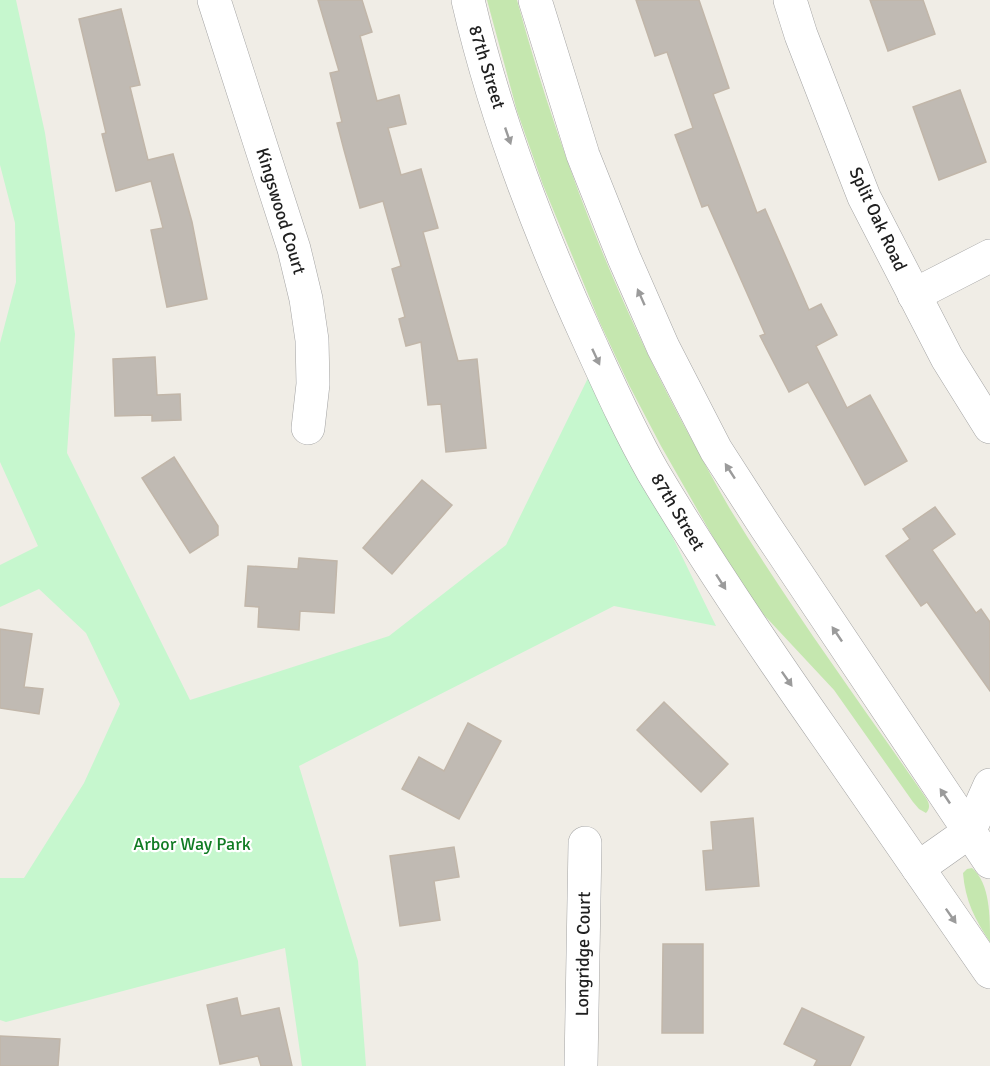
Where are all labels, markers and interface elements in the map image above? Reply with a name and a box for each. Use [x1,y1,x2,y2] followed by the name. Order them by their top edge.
[464,22,510,112] street label: 87th Street
[504,127,514,145] one-way arrow
[251,145,311,277] street label: Kingswood Court
[844,164,912,274] street label: Split Oak Road
[637,289,646,306] one-way arrow
[591,348,601,366] one-way arrow
[724,463,735,479] one-way arrow
[646,469,710,555] street label: 87th Street
[715,573,727,589] one-way arrow
[832,626,843,642] one-way arrow
[781,671,793,687] one-way arrow
[940,788,951,804] one-way arrow
[133,833,251,855] park label: Arbor Way Park
[571,891,595,1017] street label: Longridge Court
[945,907,957,923] one-way arrow

